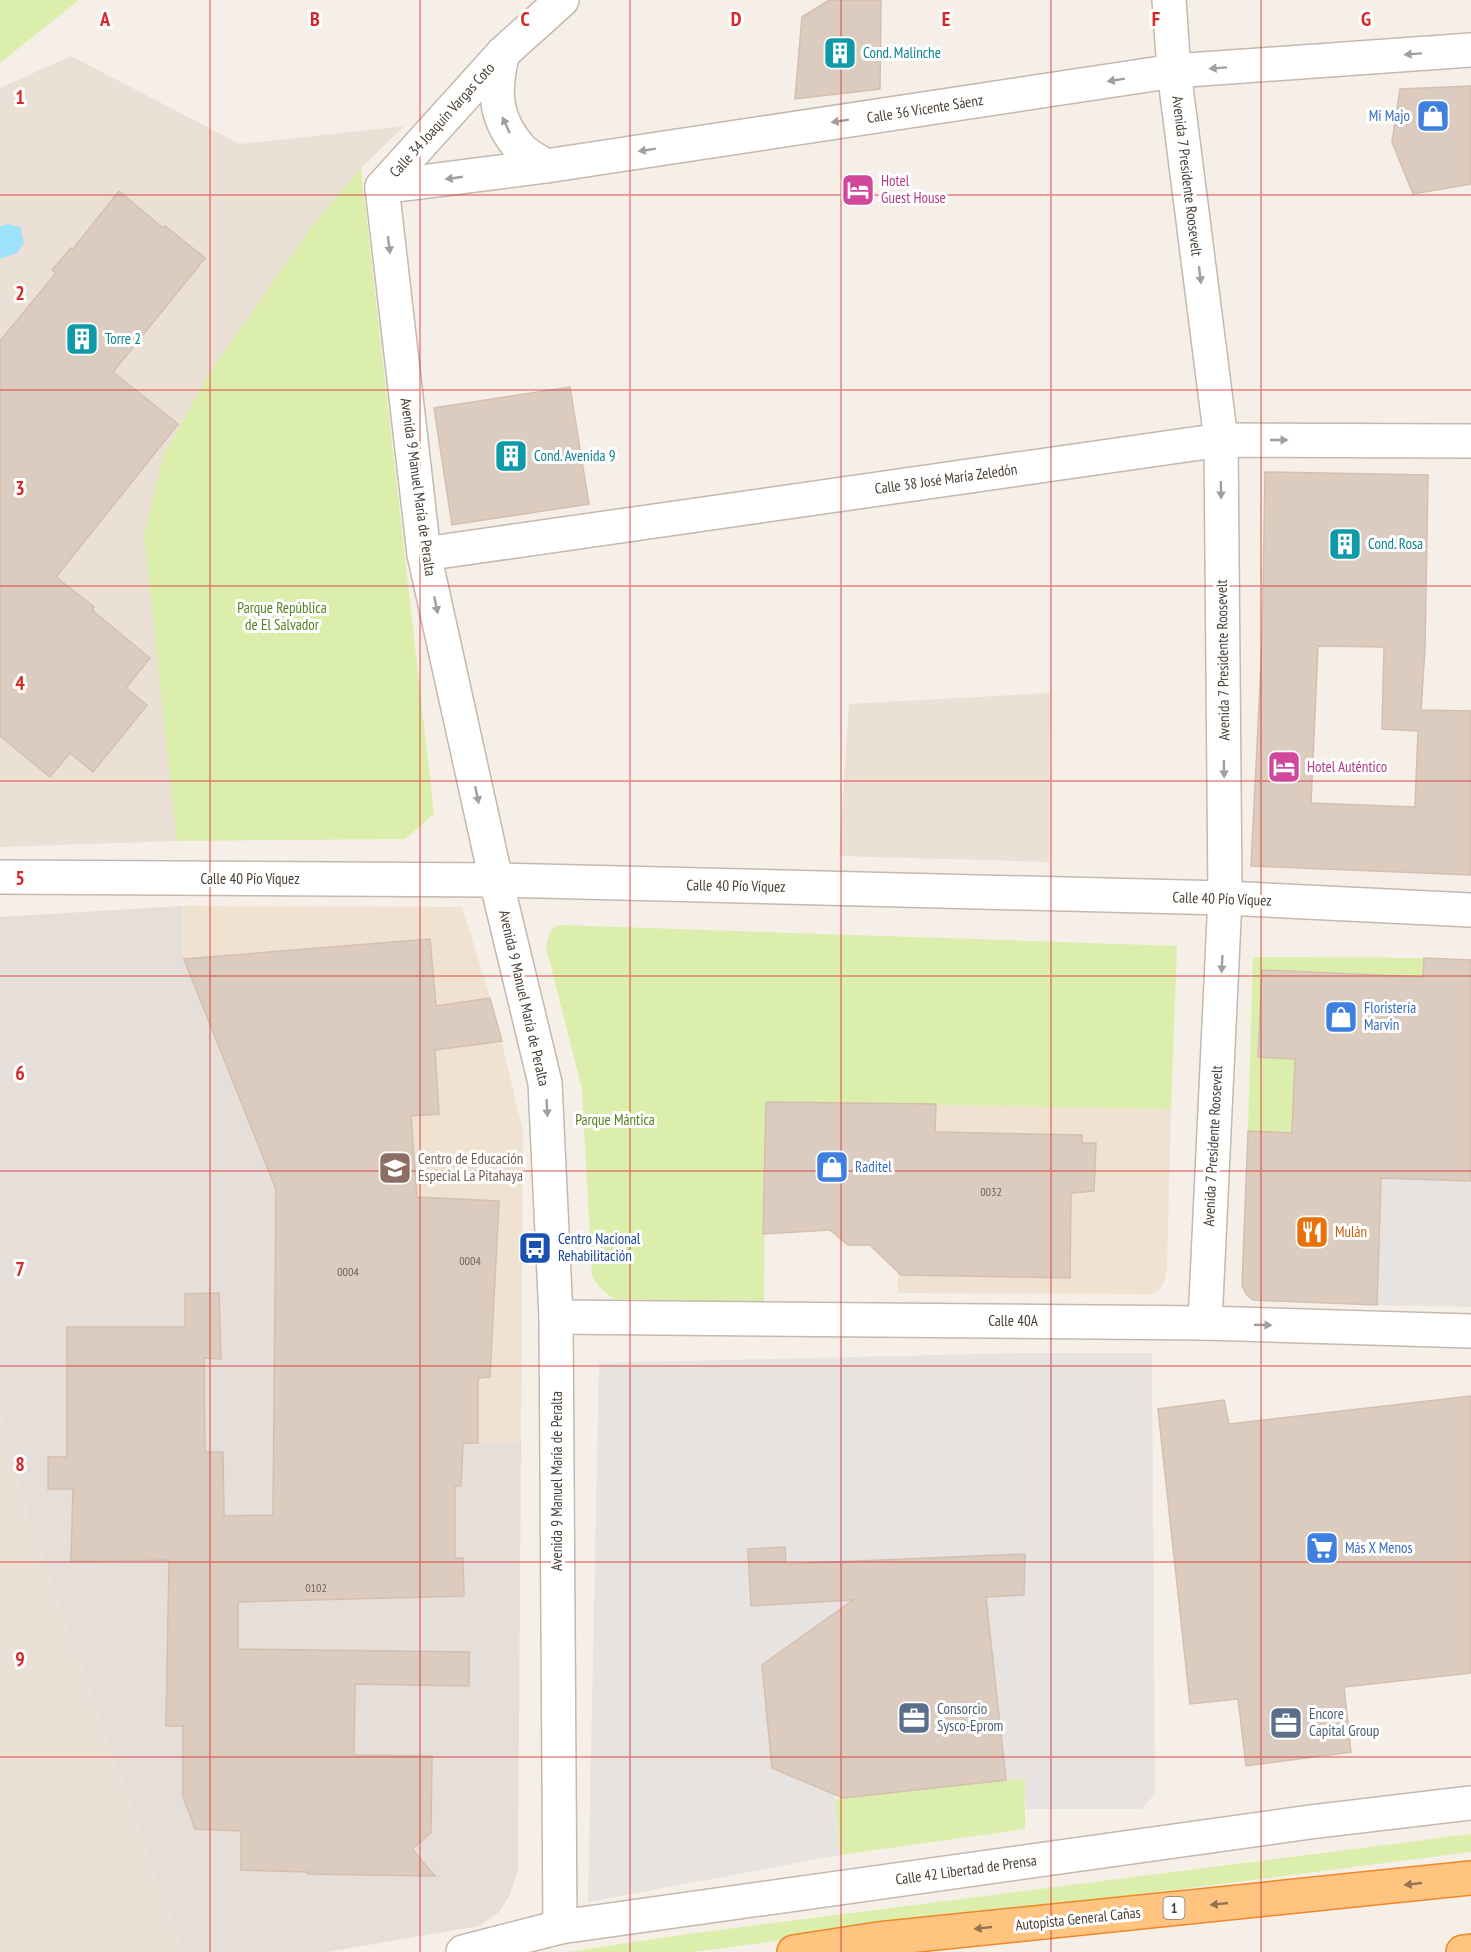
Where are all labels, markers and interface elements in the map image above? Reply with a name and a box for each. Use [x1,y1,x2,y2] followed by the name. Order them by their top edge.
[99,6,111,32] text: A
[310,6,320,32] text: B
[520,6,530,32] text: C
[731,6,742,32] text: D
[942,6,950,32] text: E
[1152,6,1160,32] text: F
[1361,6,1371,32] text: G
[822,35,858,71] building icon: Cond. Malinche
[863,43,941,62] place label: Cond. Malinche
[1403,49,1422,59] one-way arrow
[385,58,498,181] street label: Calle 34 Joaquín Vargas Coto
[1209,63,1228,73] one-way arrow
[1106,76,1125,85] one-way arrow
[15,84,25,110] text: 1
[865,90,984,127] street label: Calle 36 Vicente Sáenz
[1168,95,1207,257] street label: Avenida 7 Presidente Roosevelt
[1415,98,1451,134] shop icon: Mi Majo
[1369,106,1410,125] place label: Mi Majo
[501,116,510,133] one-way arrow
[830,117,849,126] one-way arrow
[637,146,656,155] one-way arrow
[881,171,946,207] place label: Hotel Guest House
[840,172,876,208] hotel icon: Hotel Guest House
[444,173,463,182] one-way arrow
[384,236,393,255] one-way arrow
[1195,266,1204,285] one-way arrow
[15,280,25,306] text: 2
[64,321,100,357] building icon: Torre 2
[105,329,141,348] place label: Torre 2
[397,397,440,577] street label: Avenida 9 Manuel María de Peralta
[1270,435,1289,445] one-way arrow
[493,438,529,474] building icon: Cond. Avenida 9
[534,446,615,465] place label: Cond. Avenida 9
[874,459,1018,498] street label: Calle 38 José María Zeledón
[15,475,25,501] text: 3
[1216,480,1226,499] one-way arrow
[1327,526,1363,562] building icon: Cond. Rosa
[1368,534,1423,553] place label: Cond. Rosa
[1212,579,1233,741] street label: Avenida 7 Presidente Roosevelt
[431,596,441,614] one-way arrow
[237,598,327,634] park label: Parque República de El Salvador
[15,670,25,696] text: 4
[1266,749,1302,785] hotel icon: Hotel Auténtico
[1307,757,1387,776] place label: Hotel Auténtico
[1219,759,1229,778] one-way arrow
[473,786,483,805] one-way arrow
[15,865,25,891] text: 5
[200,869,300,888] street label: Calle 40 Pío Víquez
[686,875,786,896] street label: Calle 40 Pío Víquez
[1172,887,1272,910] street label: Calle 40 Pío Víquez
[495,908,554,1088] street label: Avenida 9 Manuel María de Peralta
[1218,954,1227,973] one-way arrow
[1364,998,1416,1034] place label: Floristería Marvin
[1323,999,1359,1035] shop icon: Floristería Marvin
[15,1060,25,1086] text: 6
[1199,1065,1226,1227] street label: Avenida 7 Presidente Roosevelt
[542,1099,551,1118] one-way arrow
[575,1110,655,1129] park label: Parque Mántica
[418,1149,523,1185] place label: Centro de Educación Especial La Pitahaya
[814,1149,850,1185] shop icon: Raditel
[377,1150,413,1186] school or university icon: Centro de Educación Especial La Pitahaya
[855,1157,892,1176] place label: Raditel
[980,1184,1002,1199] house number: 0032
[1294,1214,1330,1250] restaurant icon: Mulán
[1335,1222,1367,1241] place label: Mulán
[558,1229,641,1265] place label: Centro Nacional Rehabilitación
[517,1230,553,1266] bus stop icon: Centro Nacional Rehabilitación
[459,1253,481,1268] house number: 0004
[15,1256,25,1282] text: 7
[337,1264,359,1279] house number: 0004
[988,1311,1039,1330] street label: Calle 40A
[1254,1320,1273,1329] one-way arrow
[547,1391,566,1571] street label: Avenida 9 Manuel María de Peralta
[15,1451,25,1477] text: 8
[1304,1530,1340,1566] supermarket icon: Más X Menos
[1345,1538,1413,1557] place label: Más X Menos
[305,1580,327,1595] house number: 0102
[15,1646,25,1672] text: 9
[937,1699,1003,1735] place label: Consorcio Sysco-Eprom
[896,1700,932,1736] office icon: Consorcio Sysco-Eprom
[1309,1704,1379,1740] place label: Encore Capital Group
[1268,1705,1304,1741] office icon: Encore Capital Group
[894,1850,1038,1889] street label: Calle 42 Libertad de Prensa
[1403,1879,1422,1888] one-way arrow
[1164,1897,1184,1919] road number: 1
[1209,1899,1228,1909] one-way arrow
[1014,1902,1141,1935] street label: Autopista General Cañas
[974,1924,993,1933] one-way arrow

